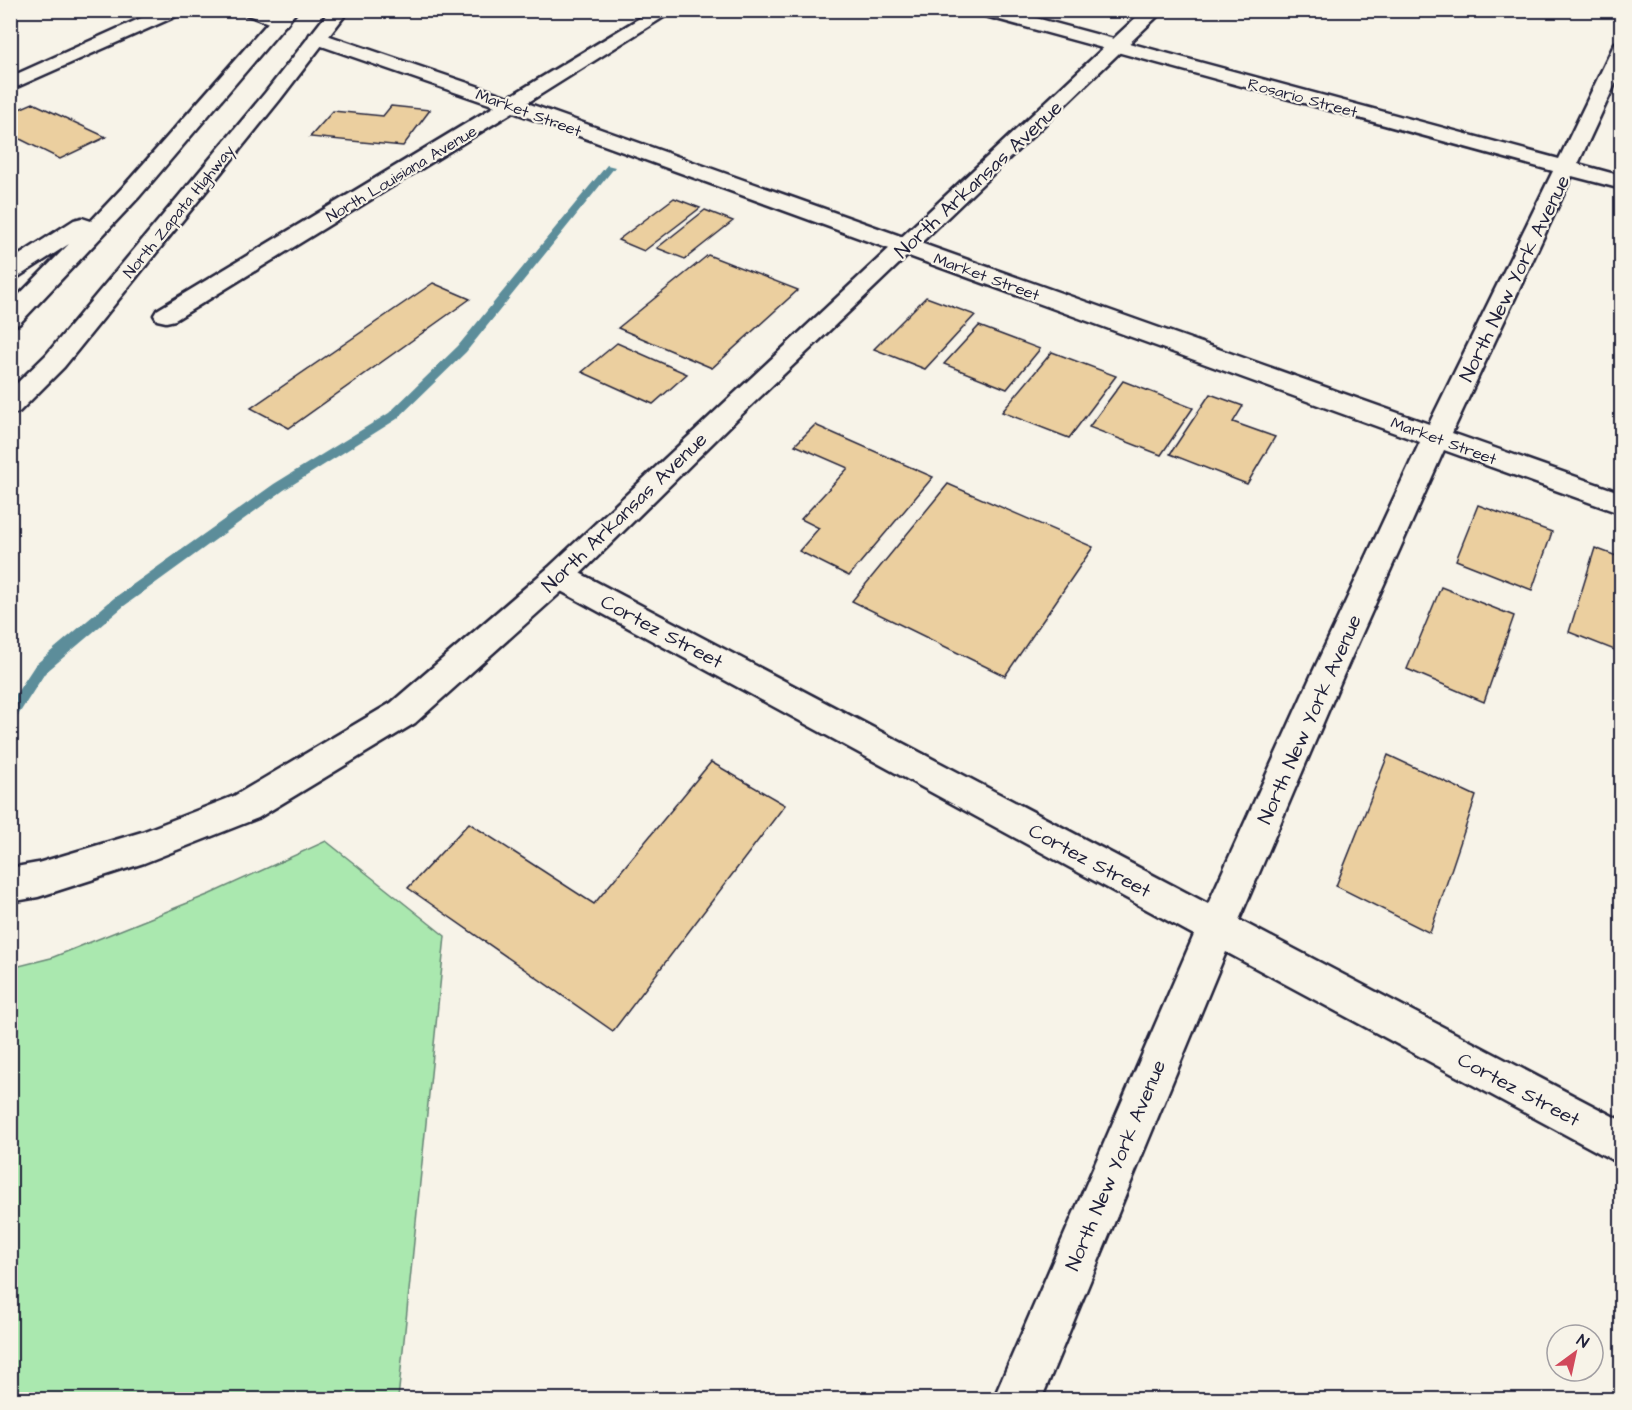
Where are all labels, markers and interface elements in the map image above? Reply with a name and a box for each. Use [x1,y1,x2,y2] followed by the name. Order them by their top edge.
[1246,73,1360,123] street label: Rosario Street
[473,84,585,142] street label: Market Street
[889,94,1069,265] street label: North Arkansas Avenue
[322,120,481,228] street label: North Louisiana Avenue
[118,140,240,284] street label: North Zapata Highway
[1453,170,1577,386] street label: North New York Avenue
[931,248,1043,306] street label: Market Street
[1388,412,1500,470] street label: Market Street
[536,426,714,599] street label: North Arkansas Avenue
[595,588,728,676] street label: Cortez Street
[1251,610,1369,829] street label: North New York Avenue
[1023,817,1156,905] street label: Cortez Street
[1452,1046,1585,1134] street label: Cortez Street
[1059,1055,1173,1275] street label: North New York Avenue
[1545,1323,1605,1383] north arrow
[1572,1329,1593,1353] text: N

